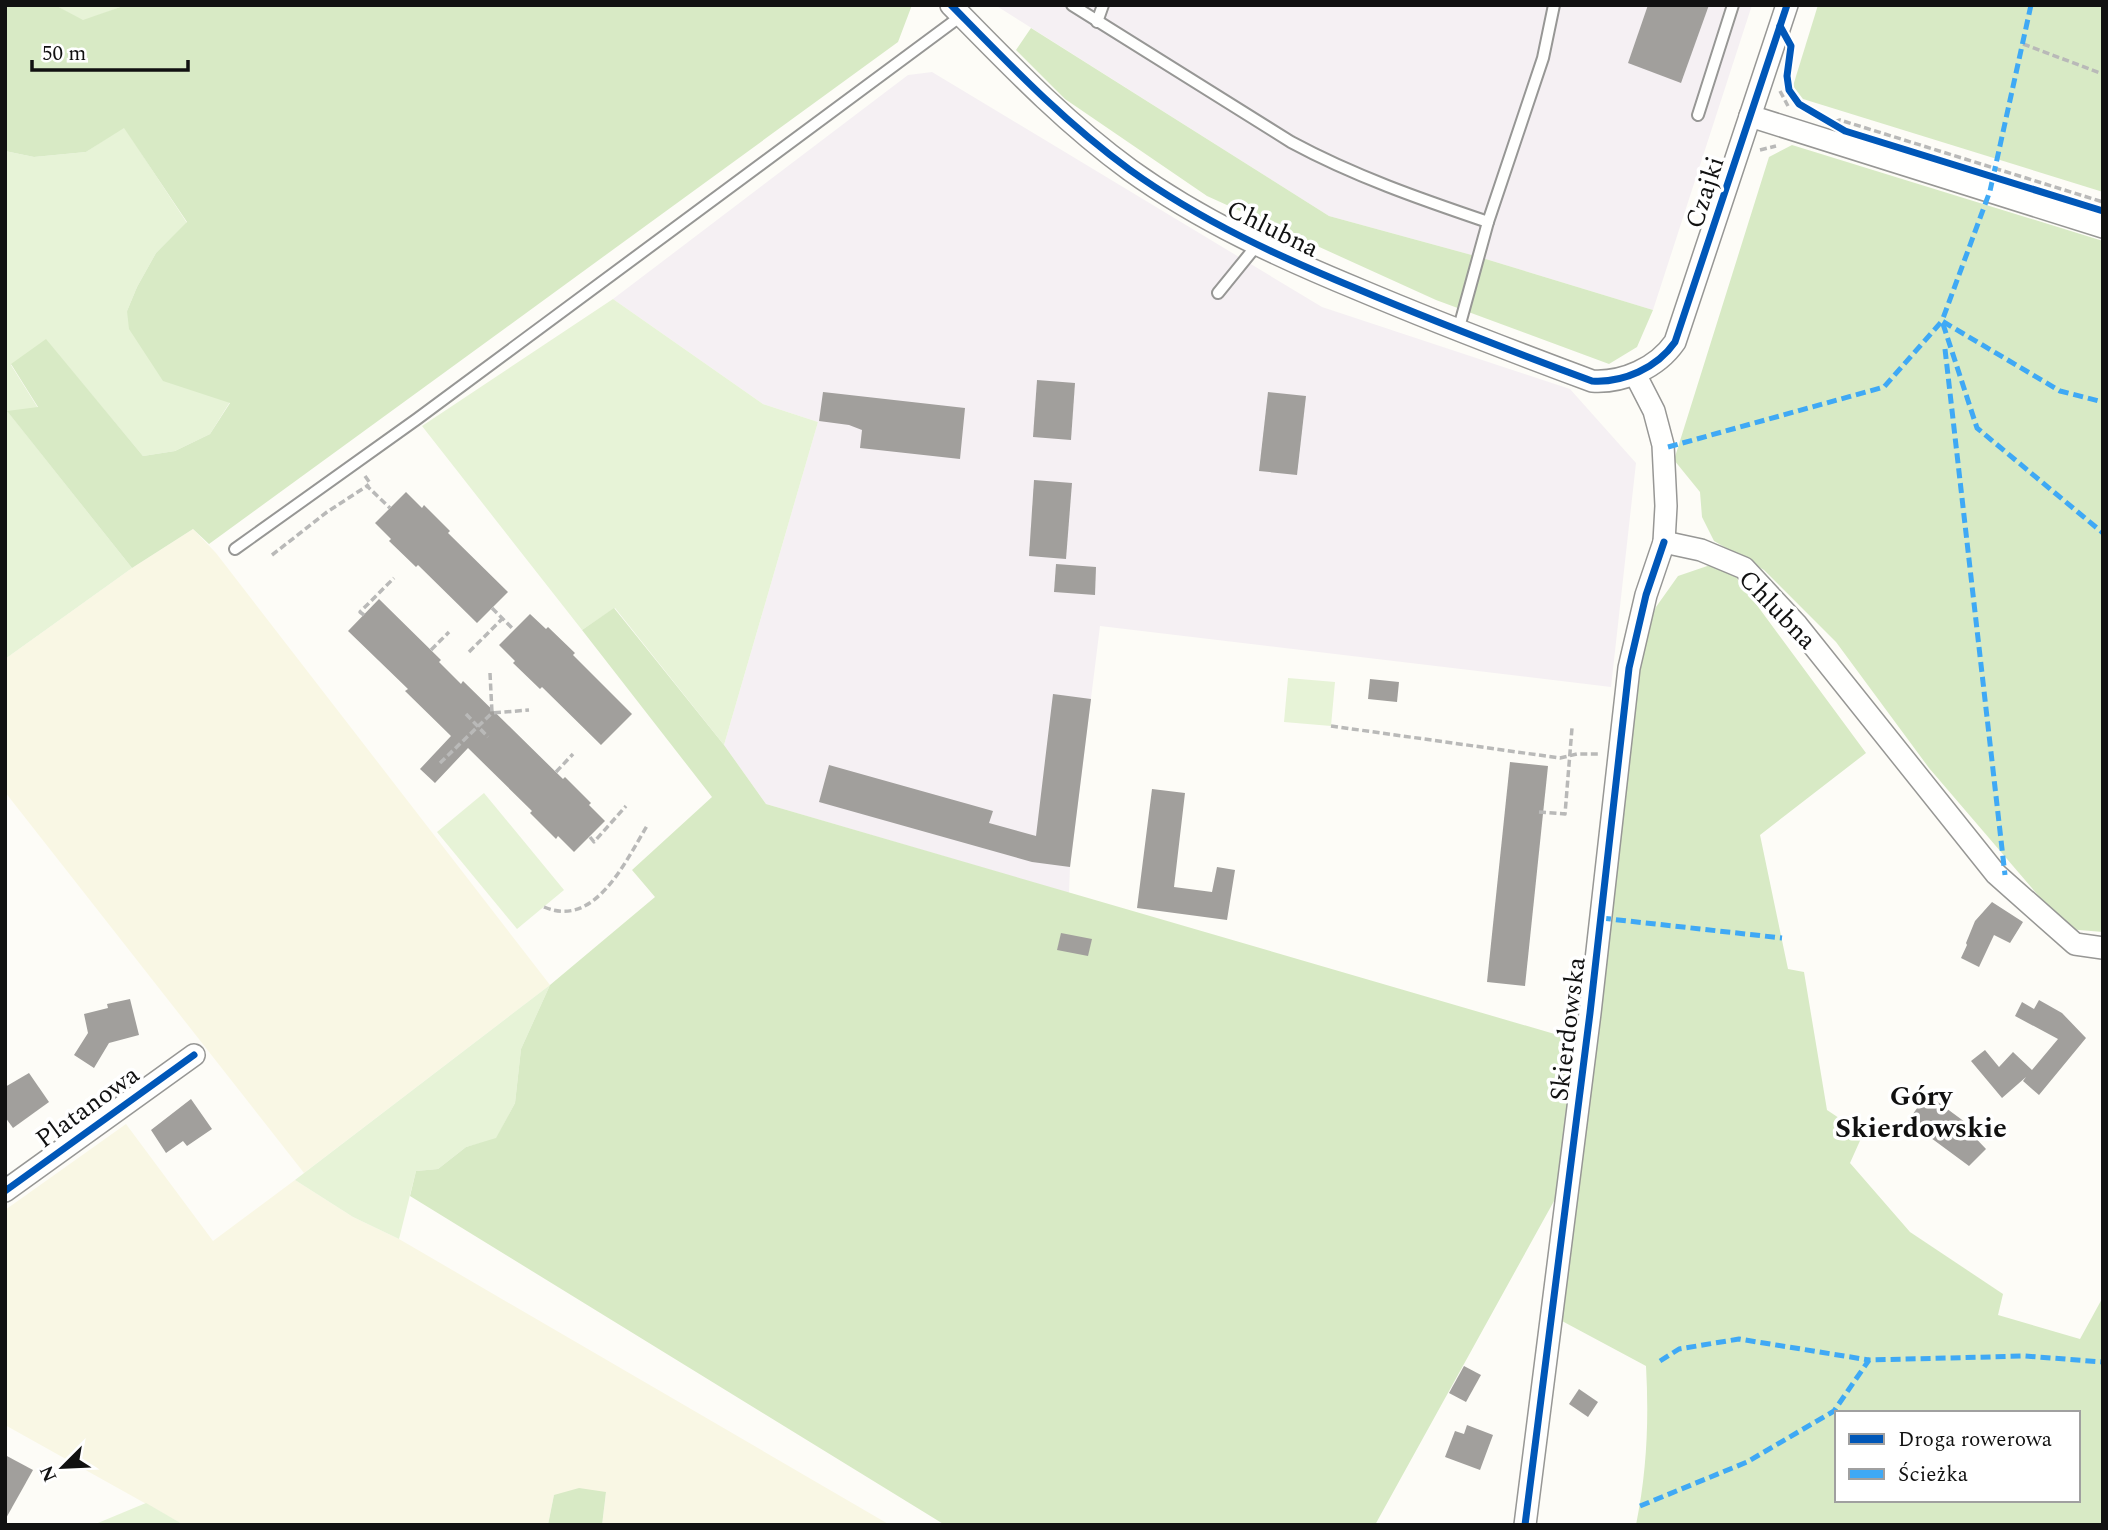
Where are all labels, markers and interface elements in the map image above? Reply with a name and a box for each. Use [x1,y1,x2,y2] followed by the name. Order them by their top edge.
[32,28,187,72] scale bar
[42,38,86,70] text: 50 m
[1675,151,1735,234] street label: Czajki
[1220,189,1326,269] street label: Chlubna
[1729,560,1826,659] street label: Chlubna
[1539,954,1597,1104] street label: Skierdowska
[27,1055,148,1158] street label: Platanowa
[1835,1075,2007,1150] district label: Góry Skierdowskie
[1835,1411,2080,1502] legend
[1898,1424,2053,1456] text: Droga rowerowa
[28,1432,98,1502] north arrow
[1898,1459,1969,1491] text: Ścieżka
[32,1460,65,1486] text: N

